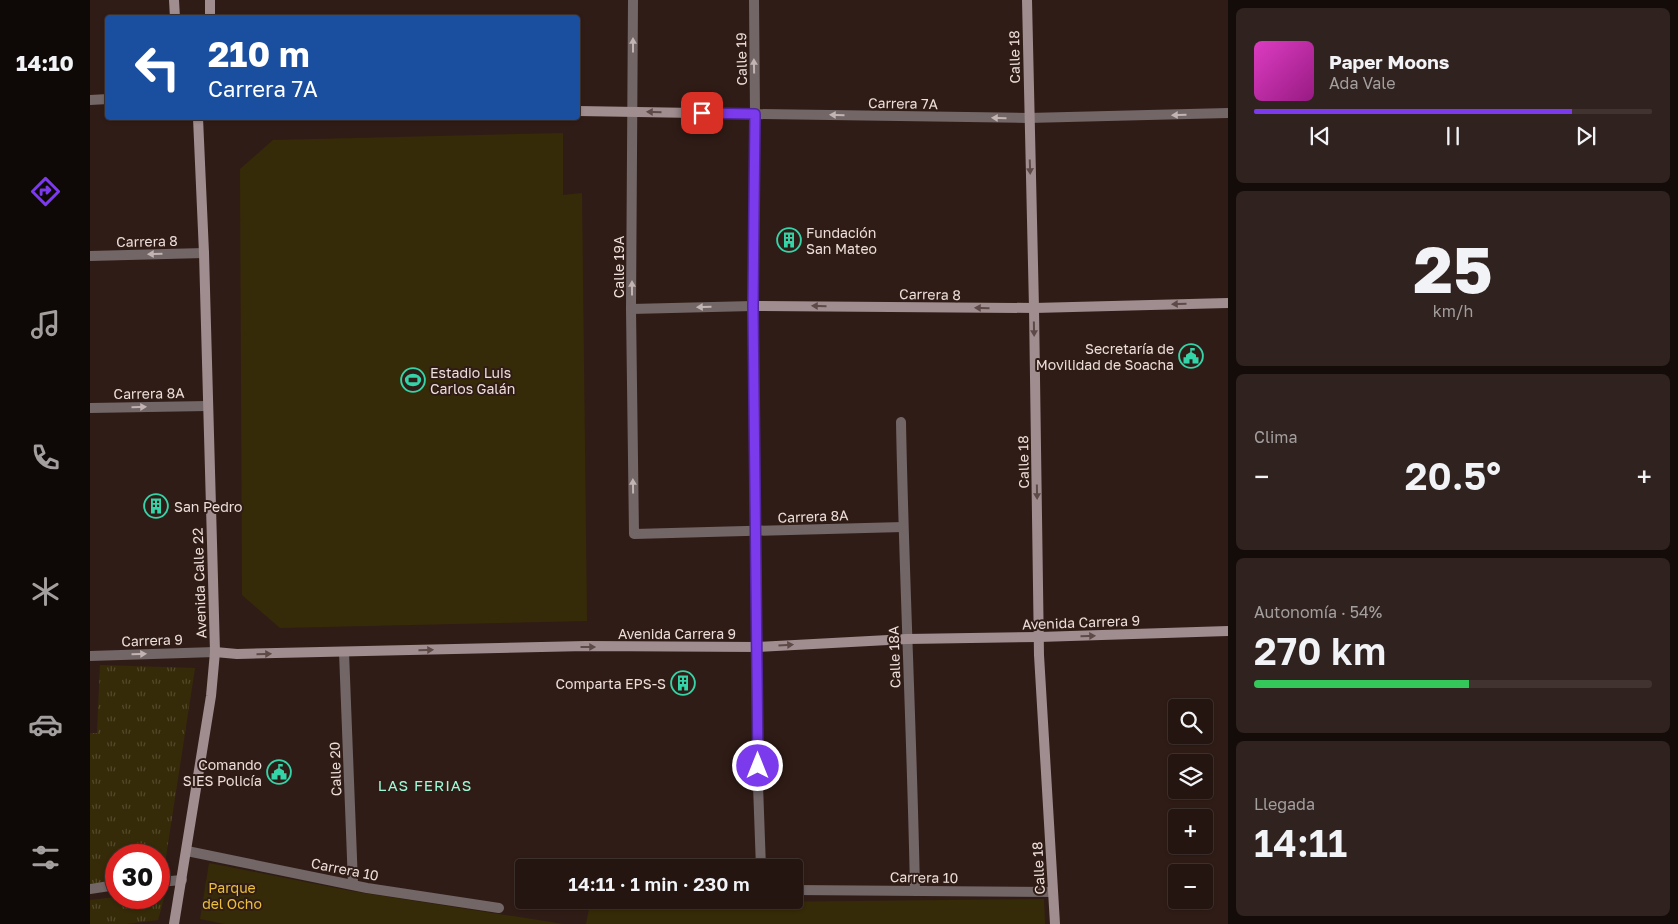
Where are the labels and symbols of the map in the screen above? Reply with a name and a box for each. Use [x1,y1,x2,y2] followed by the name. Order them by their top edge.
[1005,30,1023,84] street label: Calle 18
[732,32,750,86] street label: Calle 19
[629,37,637,53] one-way arrow
[750,57,758,73] one-way arrow
[681,92,723,134] pin
[868,94,939,112] street label: Carrera 7A
[645,108,661,116] one-way arrow
[829,111,845,119] one-way arrow
[1171,111,1187,119] one-way arrow
[991,114,1007,122] one-way arrow
[1026,159,1034,175] one-way arrow
[806,224,877,257] place label: Fundación San Mateo
[776,227,802,253] building icon: Fundación San Mateo
[116,232,178,250] street label: Carrera 8
[610,235,627,298] street label: Calle 19A
[147,250,163,258] one-way arrow
[628,280,636,296] one-way arrow
[899,285,961,303] street label: Carrera 8
[1171,301,1187,309] one-way arrow
[811,302,827,310] one-way arrow
[696,303,712,311] one-way arrow
[974,304,990,312] one-way arrow
[1030,322,1038,338] one-way arrow
[1036,340,1174,373] place label: Secretaría de Movilidad de Soacha
[1178,343,1204,369] public building icon: Secretaría de Movilidad de Soacha
[430,364,515,397] place label: Estadio Luis Carlos Galán
[400,367,426,393] sports icon: Estadio Luis Carlos Galán
[113,384,185,402] street label: Carrera 8A
[131,403,147,411] one-way arrow
[1014,435,1032,489] street label: Calle 18
[629,477,637,493] one-way arrow
[1033,484,1041,500] one-way arrow
[143,493,169,519] building icon: San Pedro
[174,498,242,515] place label: San Pedro
[777,506,849,526] street label: Carrera 8A
[189,527,209,639] street label: Avenida Calle 22
[1022,611,1140,633] street label: Avenida Carrera 9
[618,625,736,642] street label: Avenida Carrera 9
[884,625,904,689] street label: Calle 18A
[121,630,183,650] street label: Carrera 9
[1080,631,1096,639] one-way arrow
[778,641,794,649] one-way arrow
[581,643,597,651] one-way arrow
[418,646,434,654] one-way arrow
[131,650,147,658] one-way arrow
[256,650,272,658] one-way arrow
[670,670,696,696] building icon: Comparta EPS-S
[555,675,666,692] place label: Comparta EPS-S
[731,739,783,791] position arrow
[326,741,344,797] street label: Calle 20
[183,756,262,789] place label: Comando SIES Policía
[266,759,292,785] public building icon: Comando SIES Policía
[378,776,472,794] district label: LAS FERIAS
[1028,841,1048,895] street label: Calle 18
[105,844,170,909] speed limit sign: 30
[310,854,380,884] street label: Carrera 10
[890,868,958,886] street label: Carrera 10
[202,879,262,912] park label: Parque del Ocho

